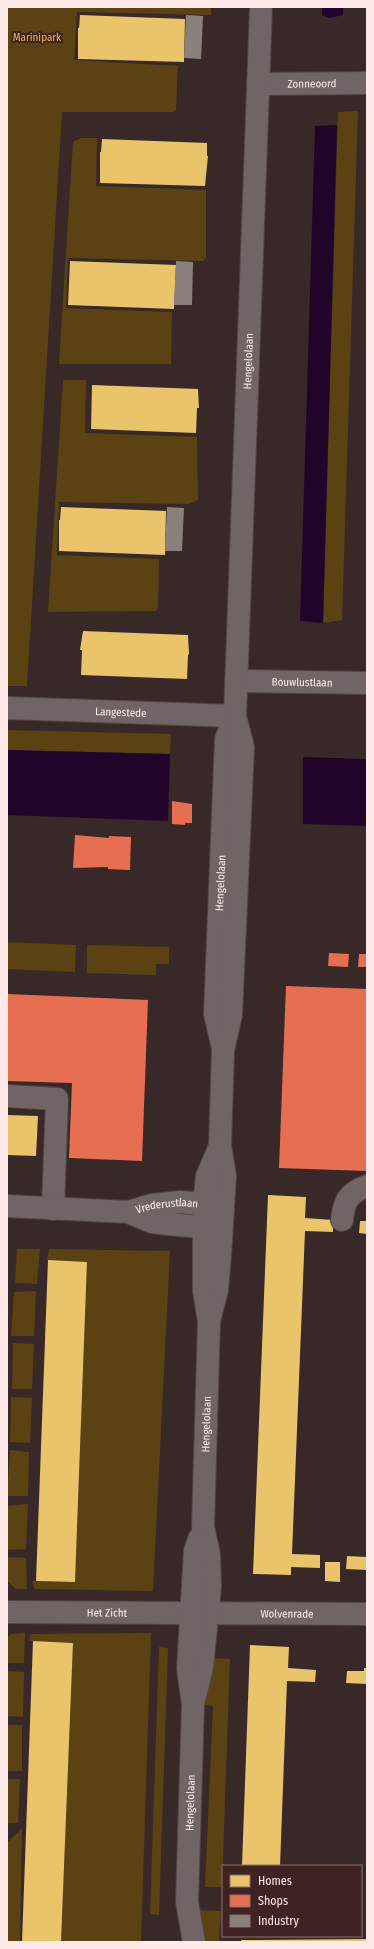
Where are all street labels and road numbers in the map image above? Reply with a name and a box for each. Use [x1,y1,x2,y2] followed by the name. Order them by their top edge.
[288,77,336,90] street label: Zonneoord
[240,333,256,390] street label: Hengelolaan
[271,675,333,689] street label: Bouwlustlaan
[95,705,147,719] street label: Langestede
[213,854,228,911] street label: Hengelolaan
[134,1195,199,1216] street label: Vrederustlaan
[199,1396,213,1453] street label: Hengelolaan
[87,1606,128,1619] street label: Het Zicht
[260,1607,314,1620] street label: Wolvenrade
[183,1774,197,1831] street label: Hengelolaan

